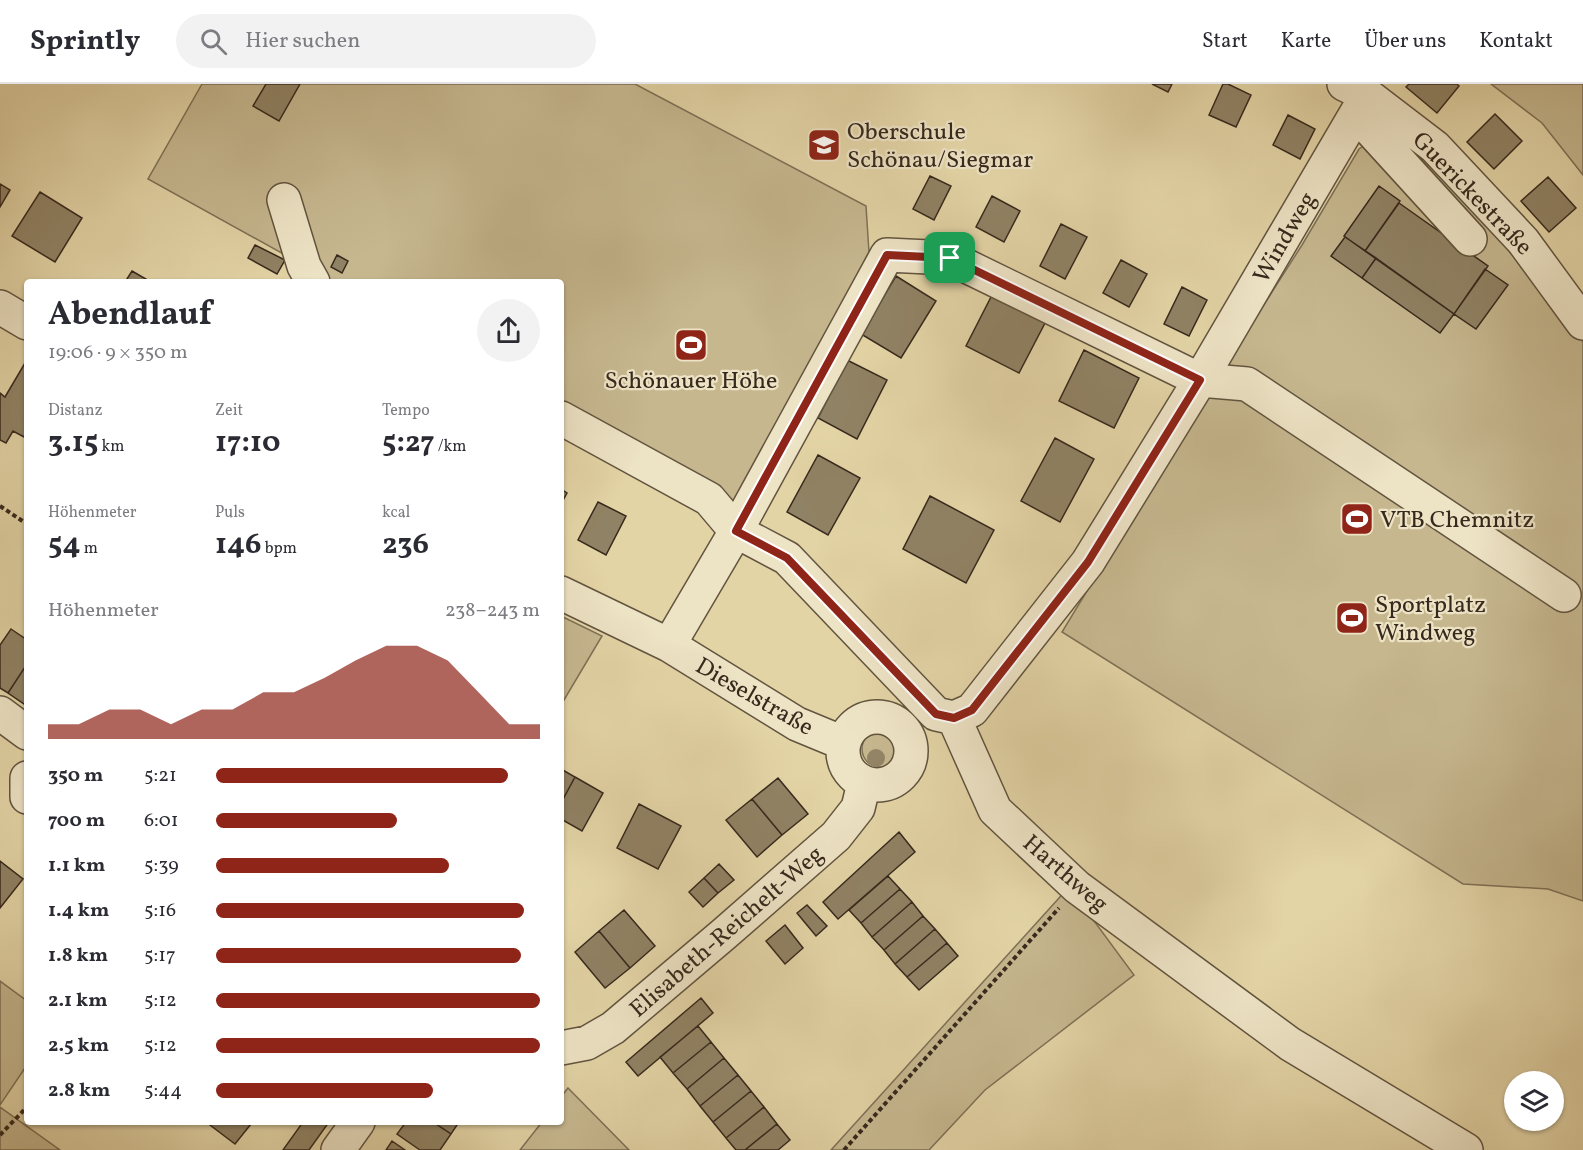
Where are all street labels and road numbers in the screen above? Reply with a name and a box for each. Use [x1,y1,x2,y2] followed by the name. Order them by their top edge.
[1404,125,1540,264] street label: Guerickestraße
[1246,186,1326,290] street label: Windweg
[689,650,819,745] street label: Dieselstraße
[1014,828,1115,921] street label: Harthweg
[623,839,832,1026] street label: Elisabeth-Reichelt-Weg

